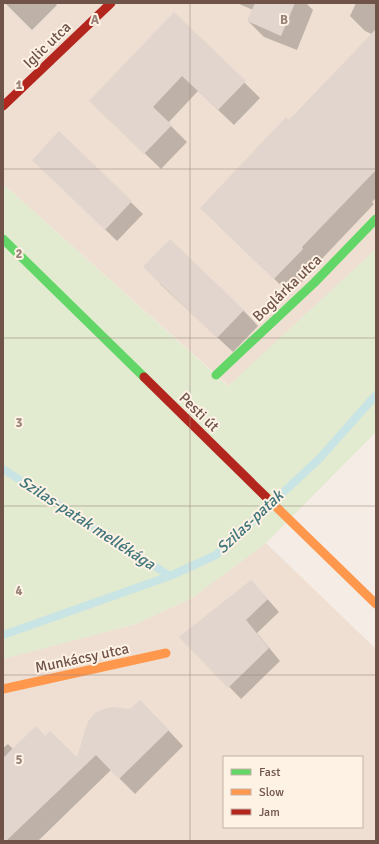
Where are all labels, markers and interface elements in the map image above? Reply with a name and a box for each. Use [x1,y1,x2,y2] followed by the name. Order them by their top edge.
[91,12,100,28] text: A
[280,12,288,28] text: B
[19,18,75,72] street label: Iglic utca
[15,77,23,93] text: 1
[15,246,23,262] text: 2
[249,251,325,325] street label: Boglárka utca
[175,389,223,435] street label: Pesti út
[15,415,23,431] text: 3
[15,472,159,575] water label: Szilas-patak mellékága
[213,485,289,558] water label: Szilas-patak
[15,583,23,599] text: 4
[33,639,131,677] street label: Munkácsy utca
[15,752,23,768] text: 5
[223,756,363,828] legend
[259,765,280,780] text: Fast
[259,785,284,800] text: Slow
[259,805,280,820] text: Jam

